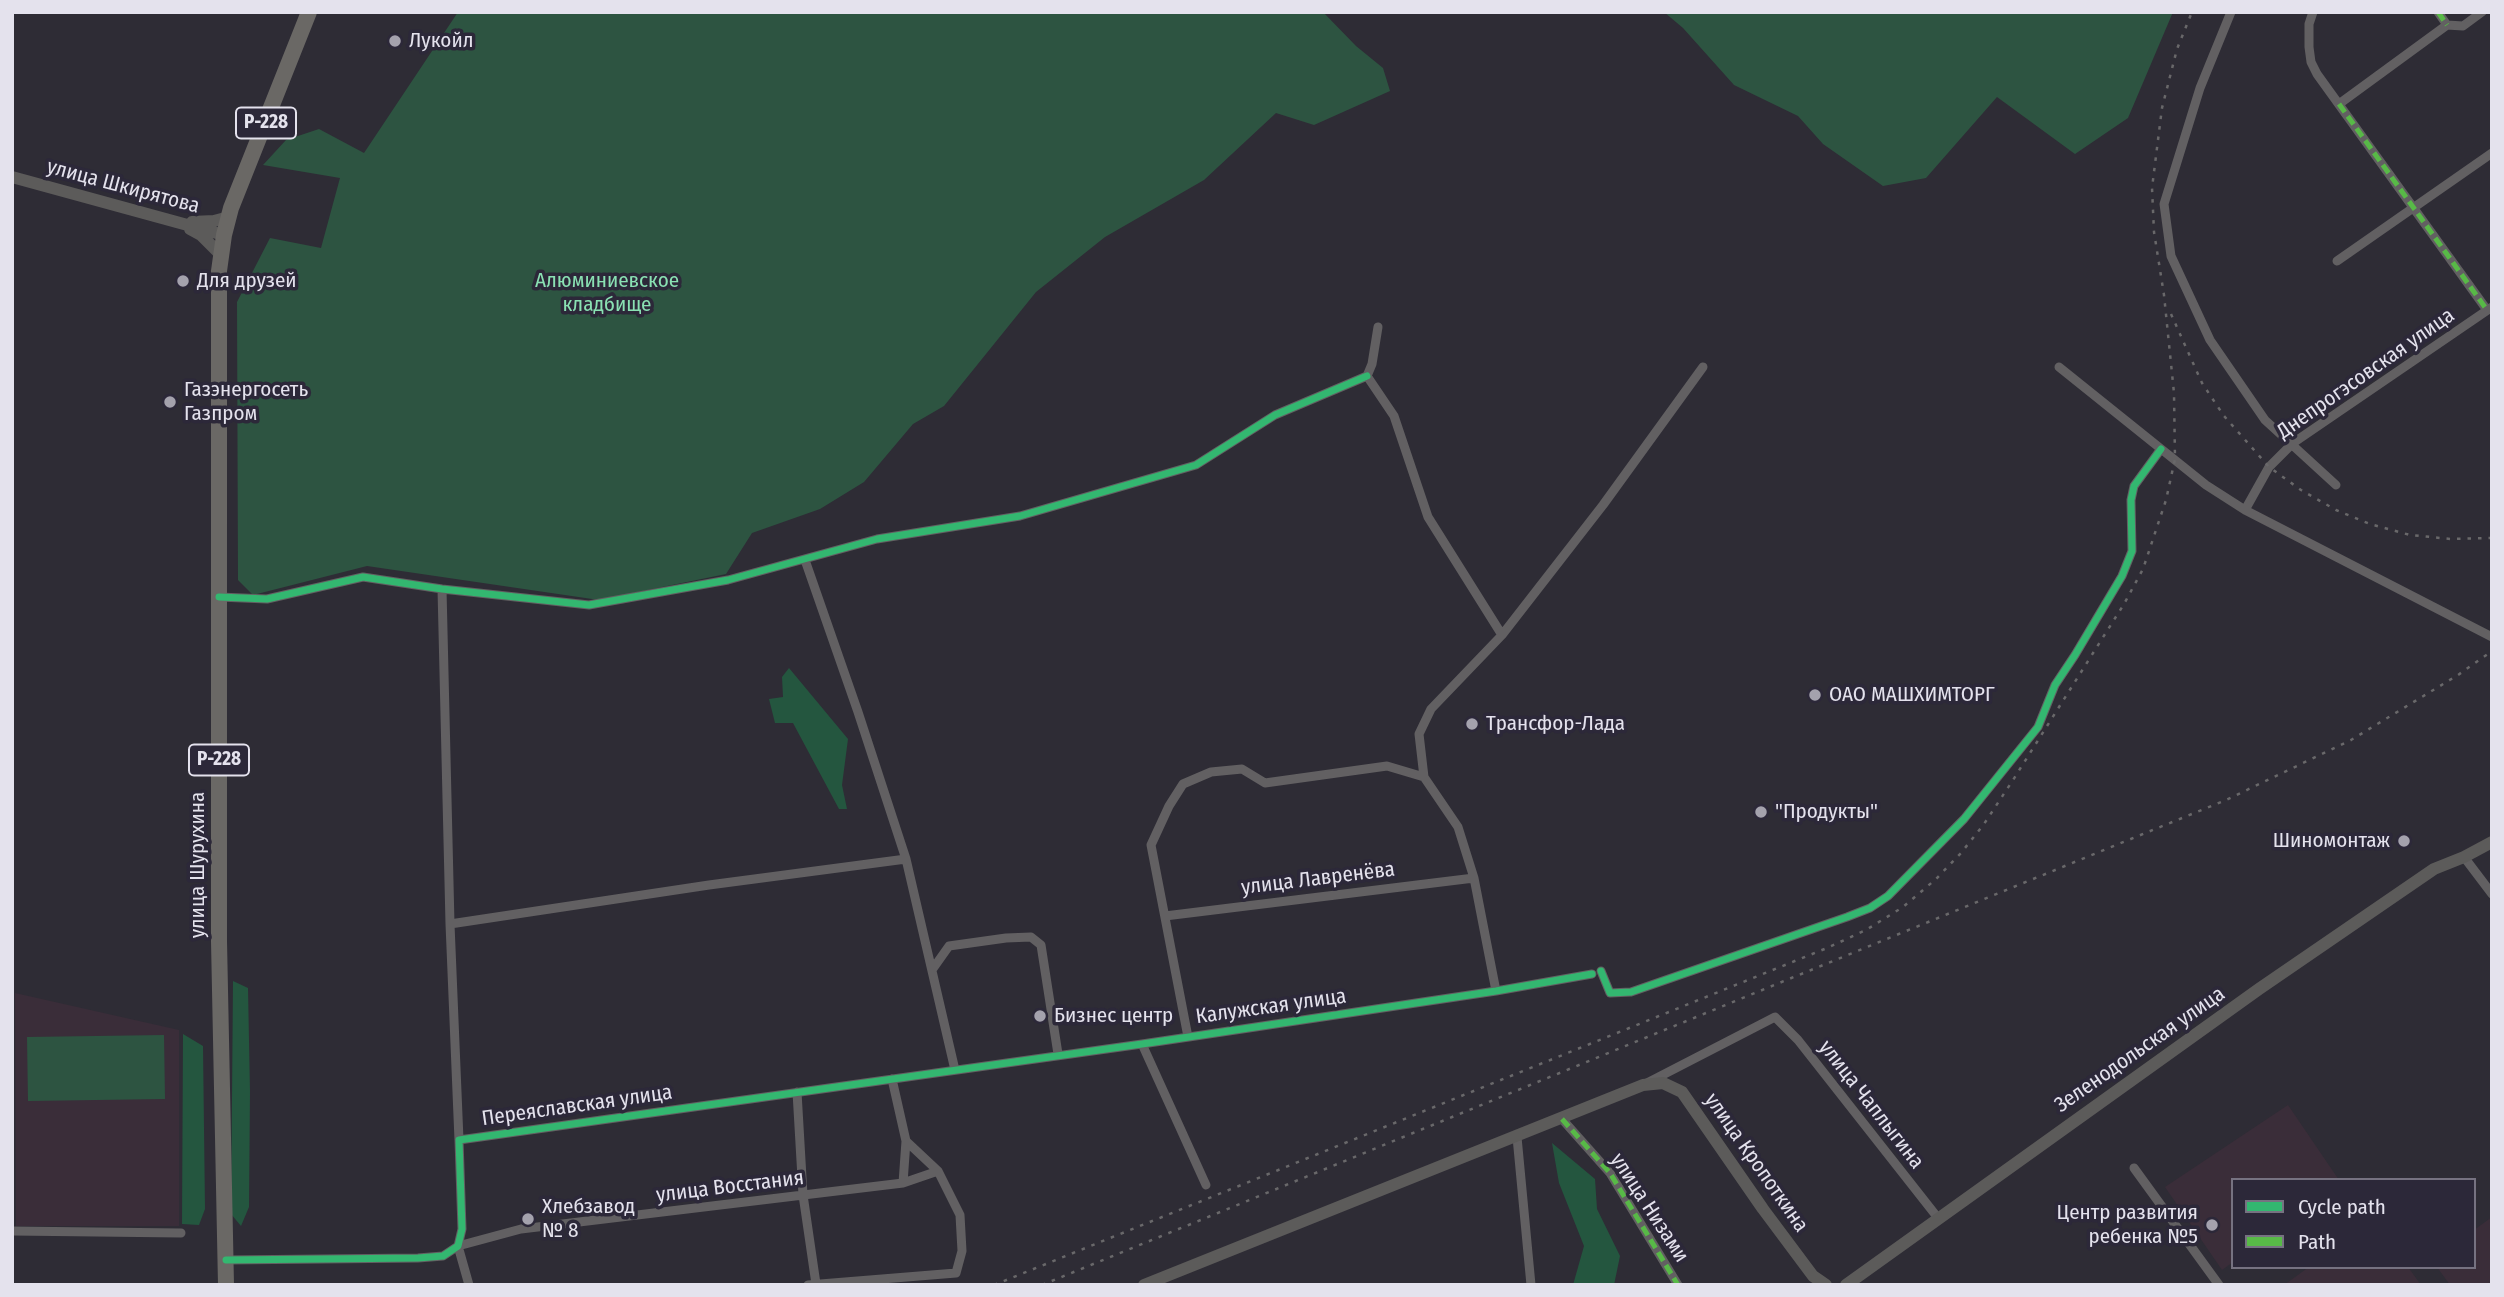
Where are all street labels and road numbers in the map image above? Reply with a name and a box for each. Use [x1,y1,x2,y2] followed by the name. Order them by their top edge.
[236,108,296,139] road number: Р-228
[44,155,202,219] street label: улица Шкирятова
[2273,303,2459,445] street label: Днепрогэсовская улица
[189,744,249,776] road number: Р-228
[185,792,211,938] street label: улица Шурухина
[1240,857,1396,901] street label: улица Лавренёва
[2050,982,2230,1118] street label: Зеленодольская улица
[1194,984,1348,1030] street label: Калужская улица
[1813,1036,1929,1174] street label: улица Чаплыгина
[480,1080,674,1132] street label: Переяславская улица
[1699,1089,1813,1237] street label: улица Кропоткина
[1604,1149,1694,1267] street label: улица Низами
[655,1165,805,1209] street label: улица Восстания

